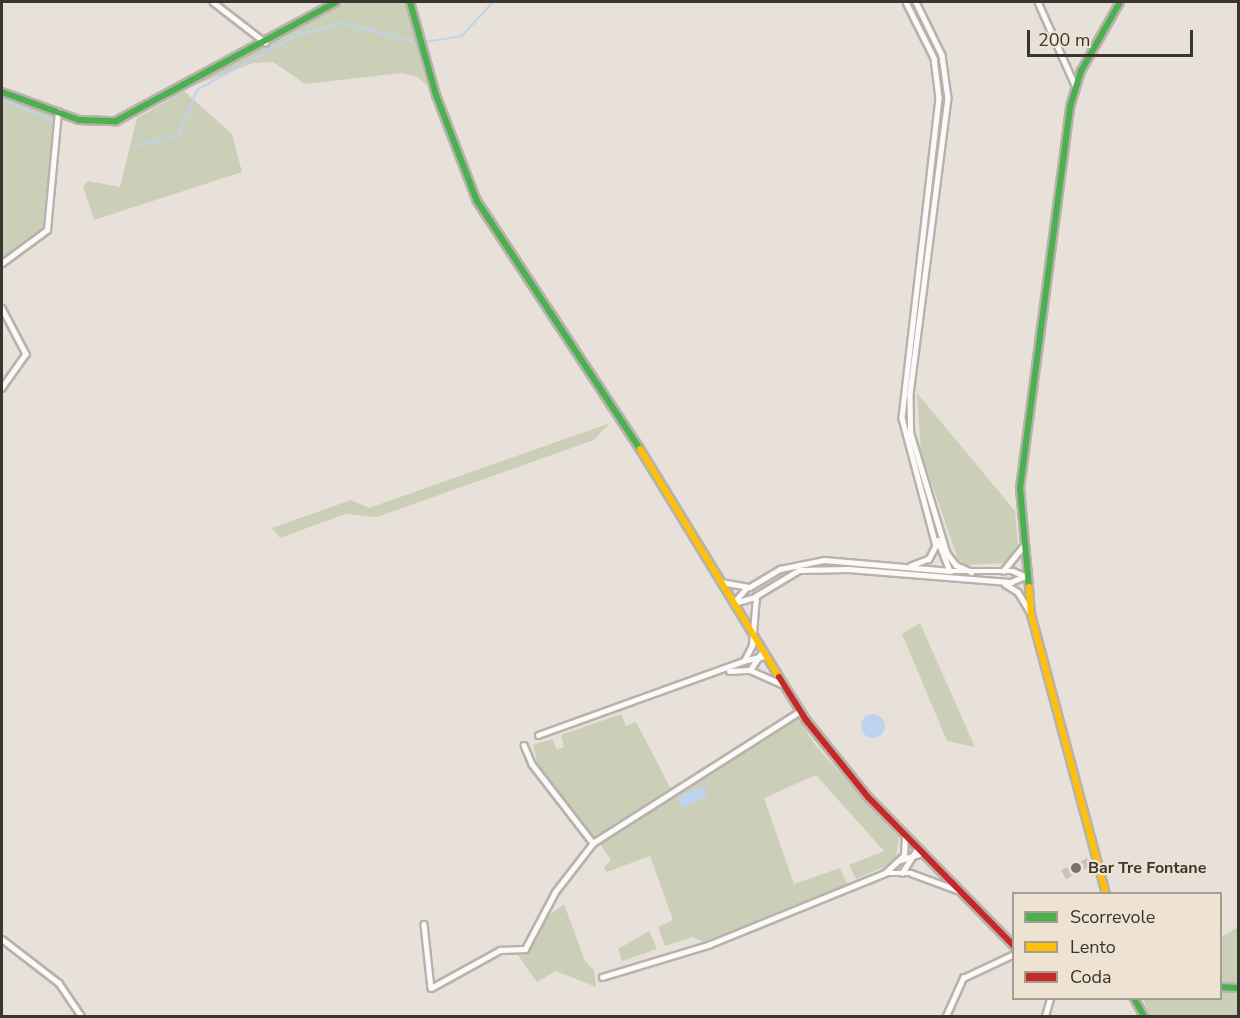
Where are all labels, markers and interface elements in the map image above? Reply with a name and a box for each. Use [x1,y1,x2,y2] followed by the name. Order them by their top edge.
[1030,18,1196,56] scale bar
[1038,28,1090,52] text: 200 m
[1088,858,1206,878] place label: Bar Tre Fontane
[1069,861,1083,875] marker: Bar Tre Fontane
[1012,892,1222,1000] legend
[1070,905,1155,929] text: Scorrevole
[1070,935,1116,959] text: Lento
[1070,965,1112,989] text: Coda

